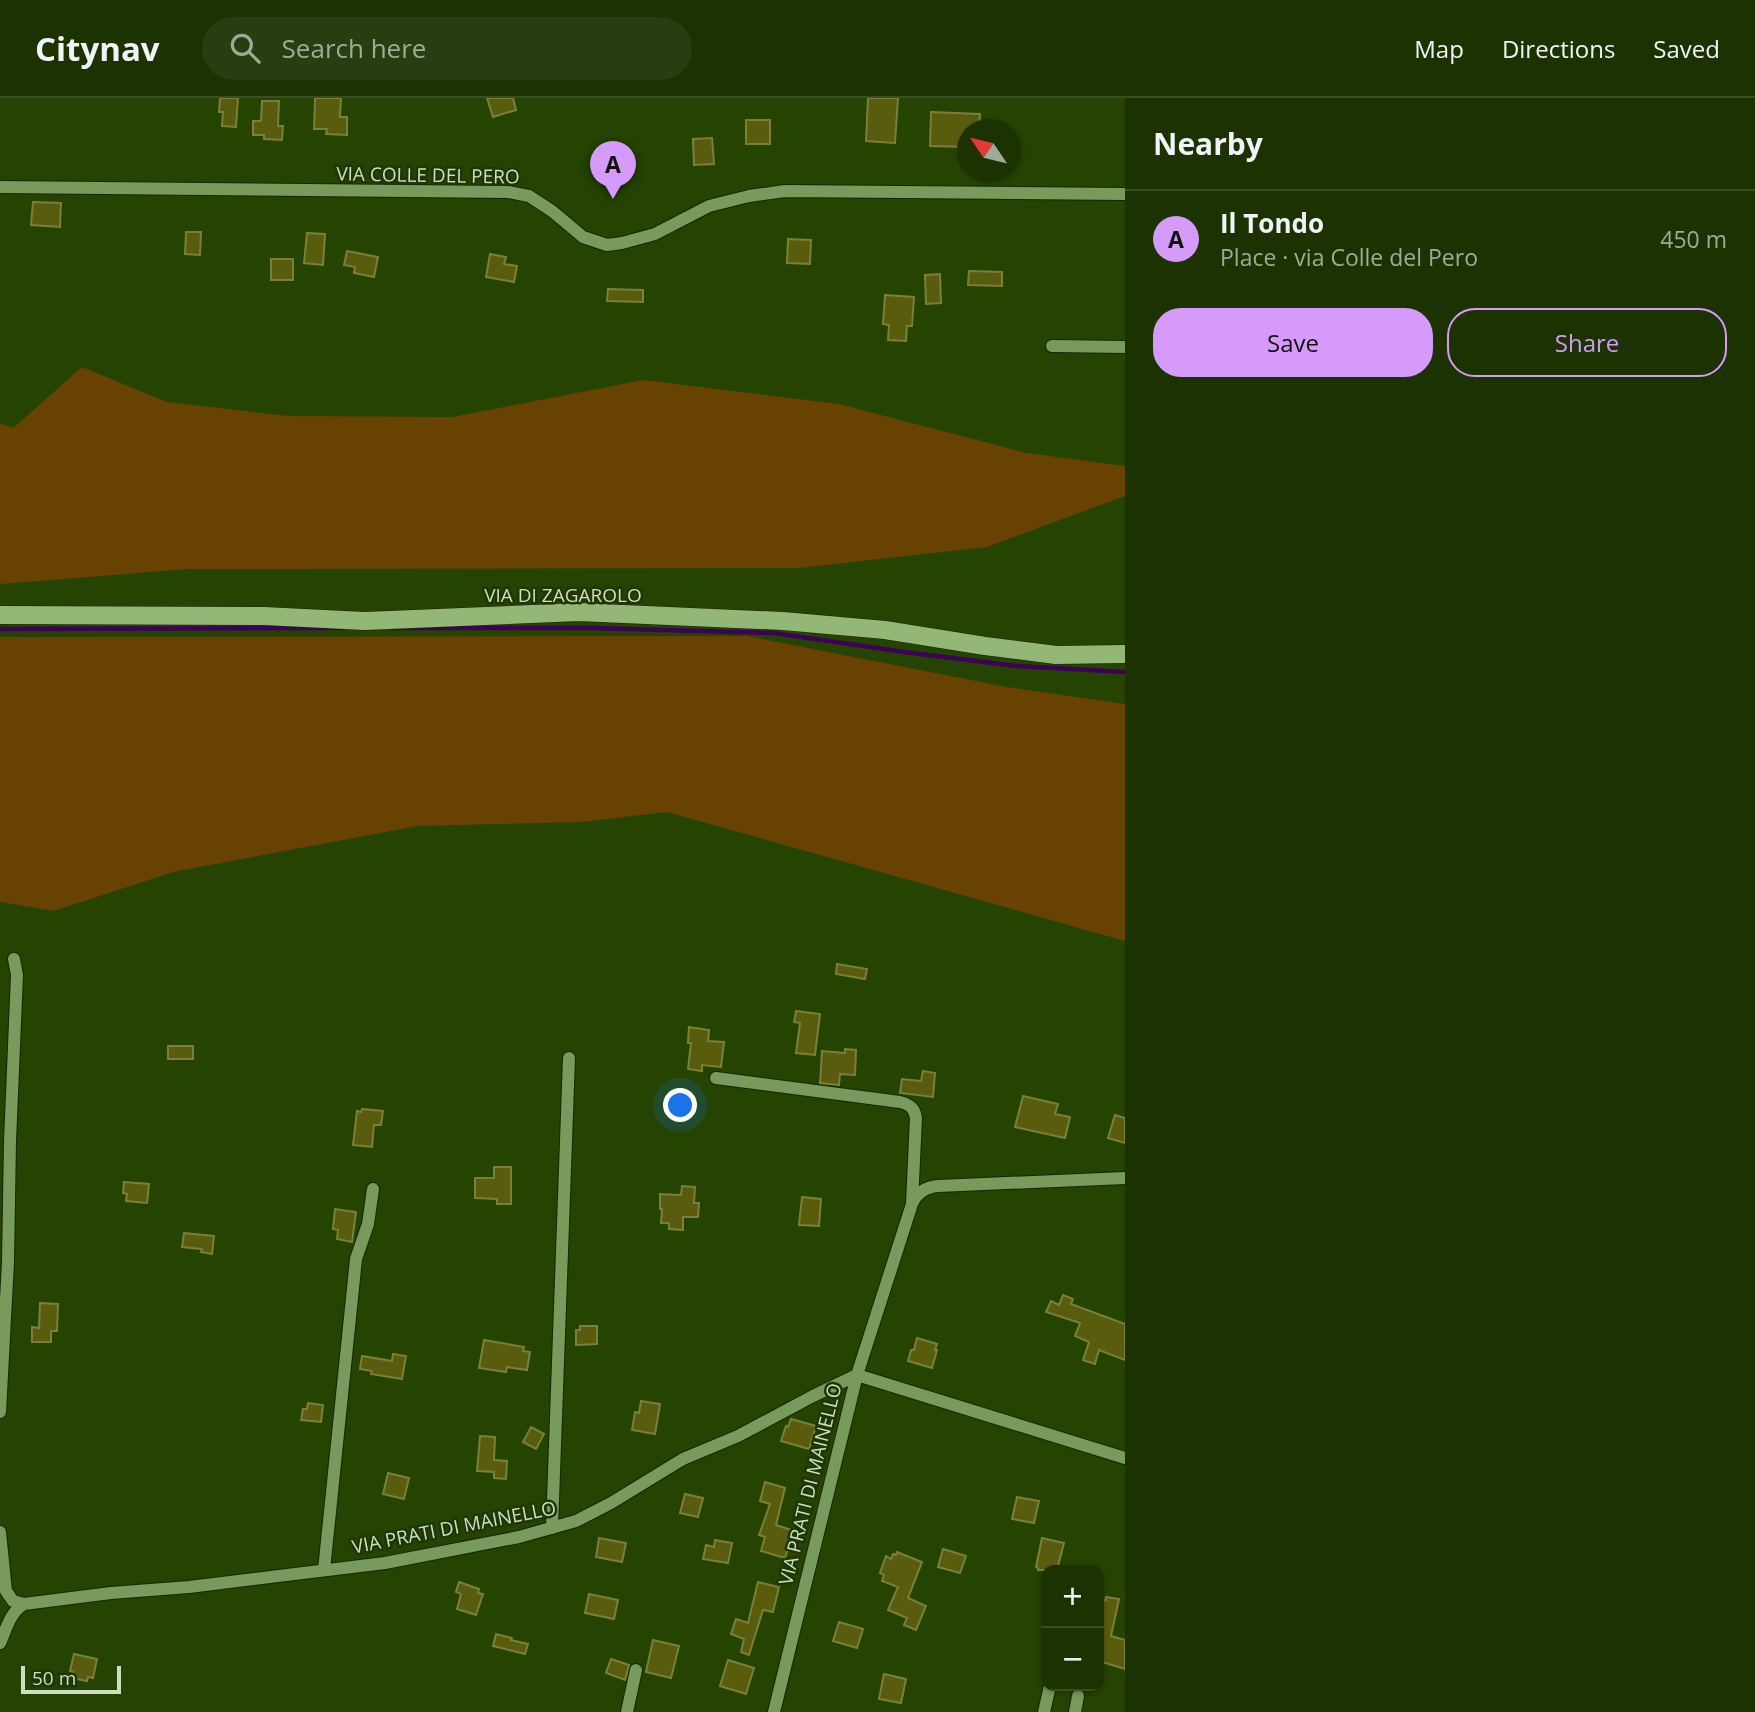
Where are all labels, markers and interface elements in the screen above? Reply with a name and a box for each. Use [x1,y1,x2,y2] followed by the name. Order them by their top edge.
[202,17,692,80] search box
[35,26,160,71] text: Citynav
[226,29,264,67] icon: search
[282,30,426,66] text: Search here
[1414,32,1464,65] text: Map
[1502,32,1615,65] text: Directions
[1653,32,1720,65] text: Saved
[957,119,1020,182] north arrow
[1153,123,1263,164] text: Nearby
[590,141,636,199] pin: A
[336,160,520,190] street label: VIA COLLE DEL PERO
[1220,205,1324,241] text: Il Tondo
[1168,223,1184,255] text: A
[1660,223,1727,255] text: 450 m
[1220,241,1478,273] text: Place · via Colle del Pero
[1153,308,1433,377] button: Save
[1447,308,1727,377] button: Share
[484,582,642,608] street label: VIA DI ZAGAROLO
[663,1088,697,1122] your location
[772,1380,848,1588] street label: VIA PRATI DI MAINELLO
[350,1494,558,1560] street label: VIA PRATI DI MAINELLO
[1041,1565,1104,1691] map controls
[1041,1565,1104,1628] button: +
[1041,1628,1104,1691] button: −
[21,1663,121,1695] scale bar
[32,1665,76,1691] text: 50 m

